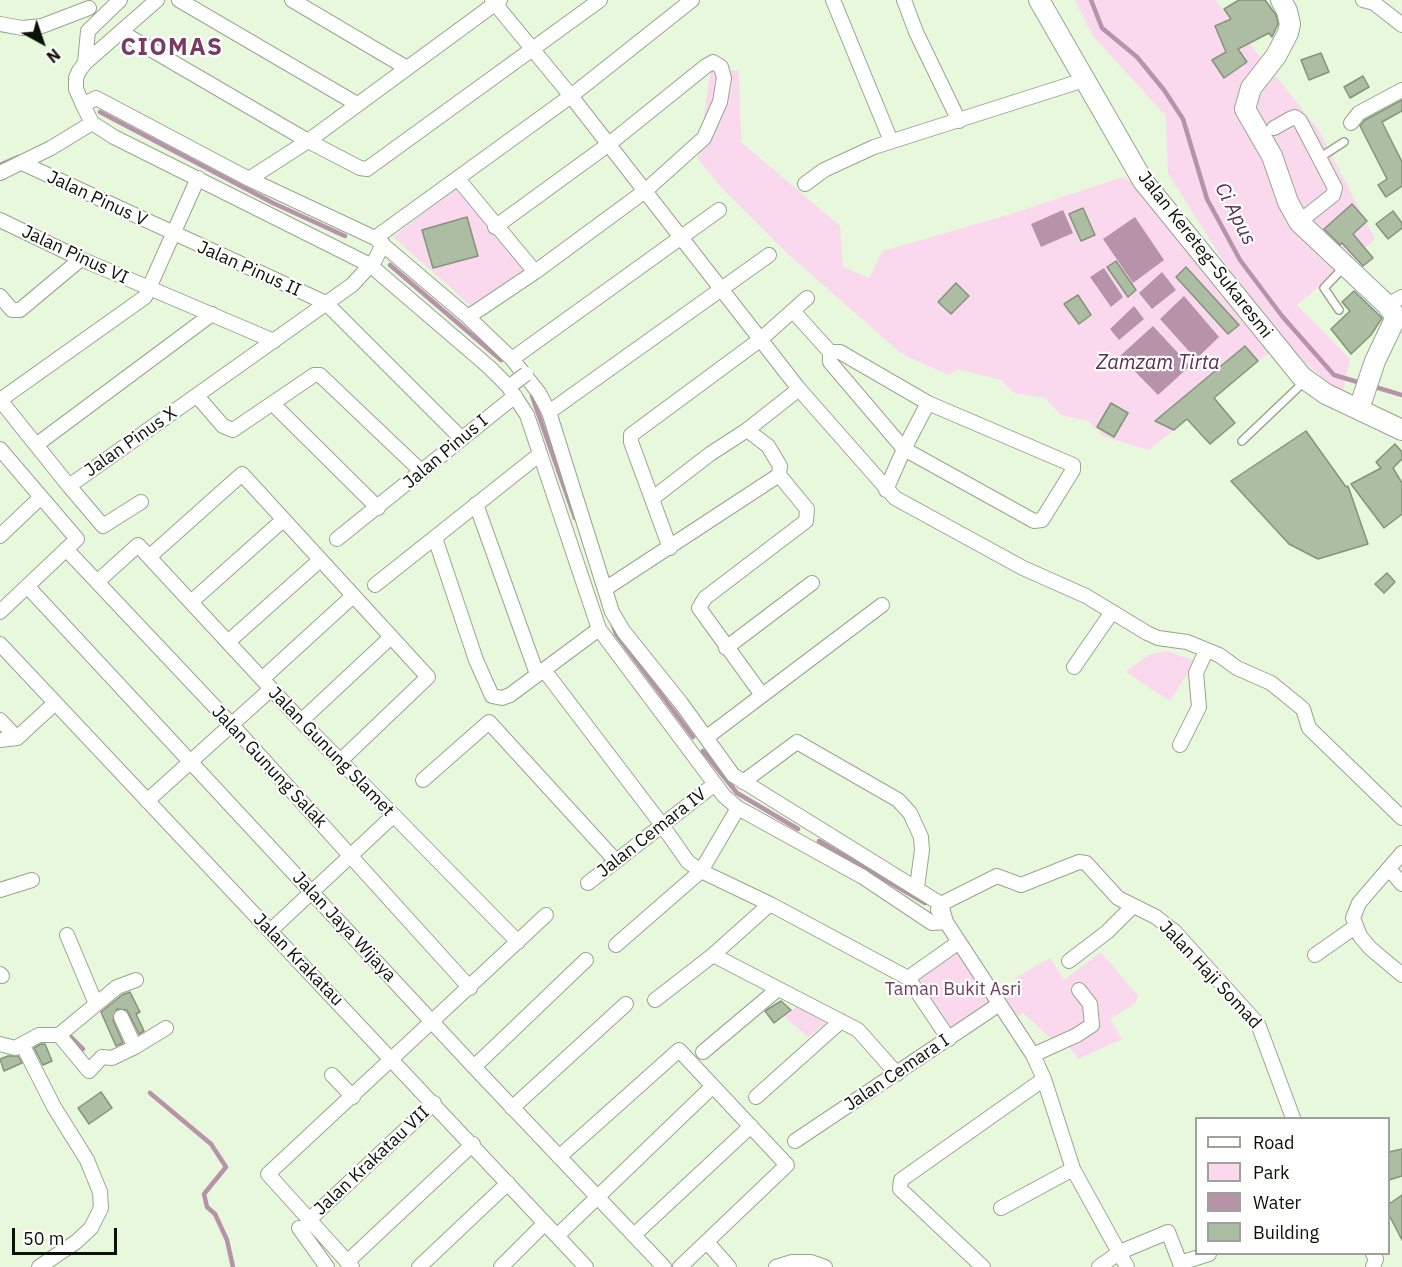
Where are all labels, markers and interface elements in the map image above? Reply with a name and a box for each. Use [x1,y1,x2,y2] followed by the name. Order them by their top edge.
[12,12,72,72] north arrow
[120,34,224,62] district label: CIOMAS
[43,44,64,67] text: N
[44,166,150,232] street label: Jalan Pinus V
[1133,167,1277,343] street label: Jalan Kereteg–Sukaresmi
[1209,179,1261,249] water label: Ci Apus
[18,221,132,289] street label: Jalan Pinus VI
[194,237,304,301] street label: Jalan Pinus II
[1096,351,1220,375] water label: Zamzam Tirta
[81,402,181,482] street label: Jalan Pinus X
[399,410,493,494] street label: Jalan Pinus I
[264,683,398,821] street label: Jalan Gunung Slamet
[207,701,331,833] street label: Jalan Gunung Salak
[593,784,711,882] street label: Jalan Cemara IV
[288,868,400,986] street label: Jalan Jaya Wijaya
[248,909,348,1011] street label: Jalan Krakatau
[1154,917,1266,1033] street label: Jalan Haji Somad
[885,979,1021,1001] park label: Taman Bukit Asri
[840,1030,954,1116] street label: Jalan Cemara I
[310,1102,434,1220] street label: Jalan Krakatau VII
[1195,1117,1390,1255] legend
[1253,1131,1294,1154] text: Road
[1253,1161,1289,1184] text: Park
[1253,1191,1301,1214] text: Water
[15,1216,120,1254] scale bar
[1253,1221,1319,1244] text: Building
[23,1227,65,1250] text: 50 m

